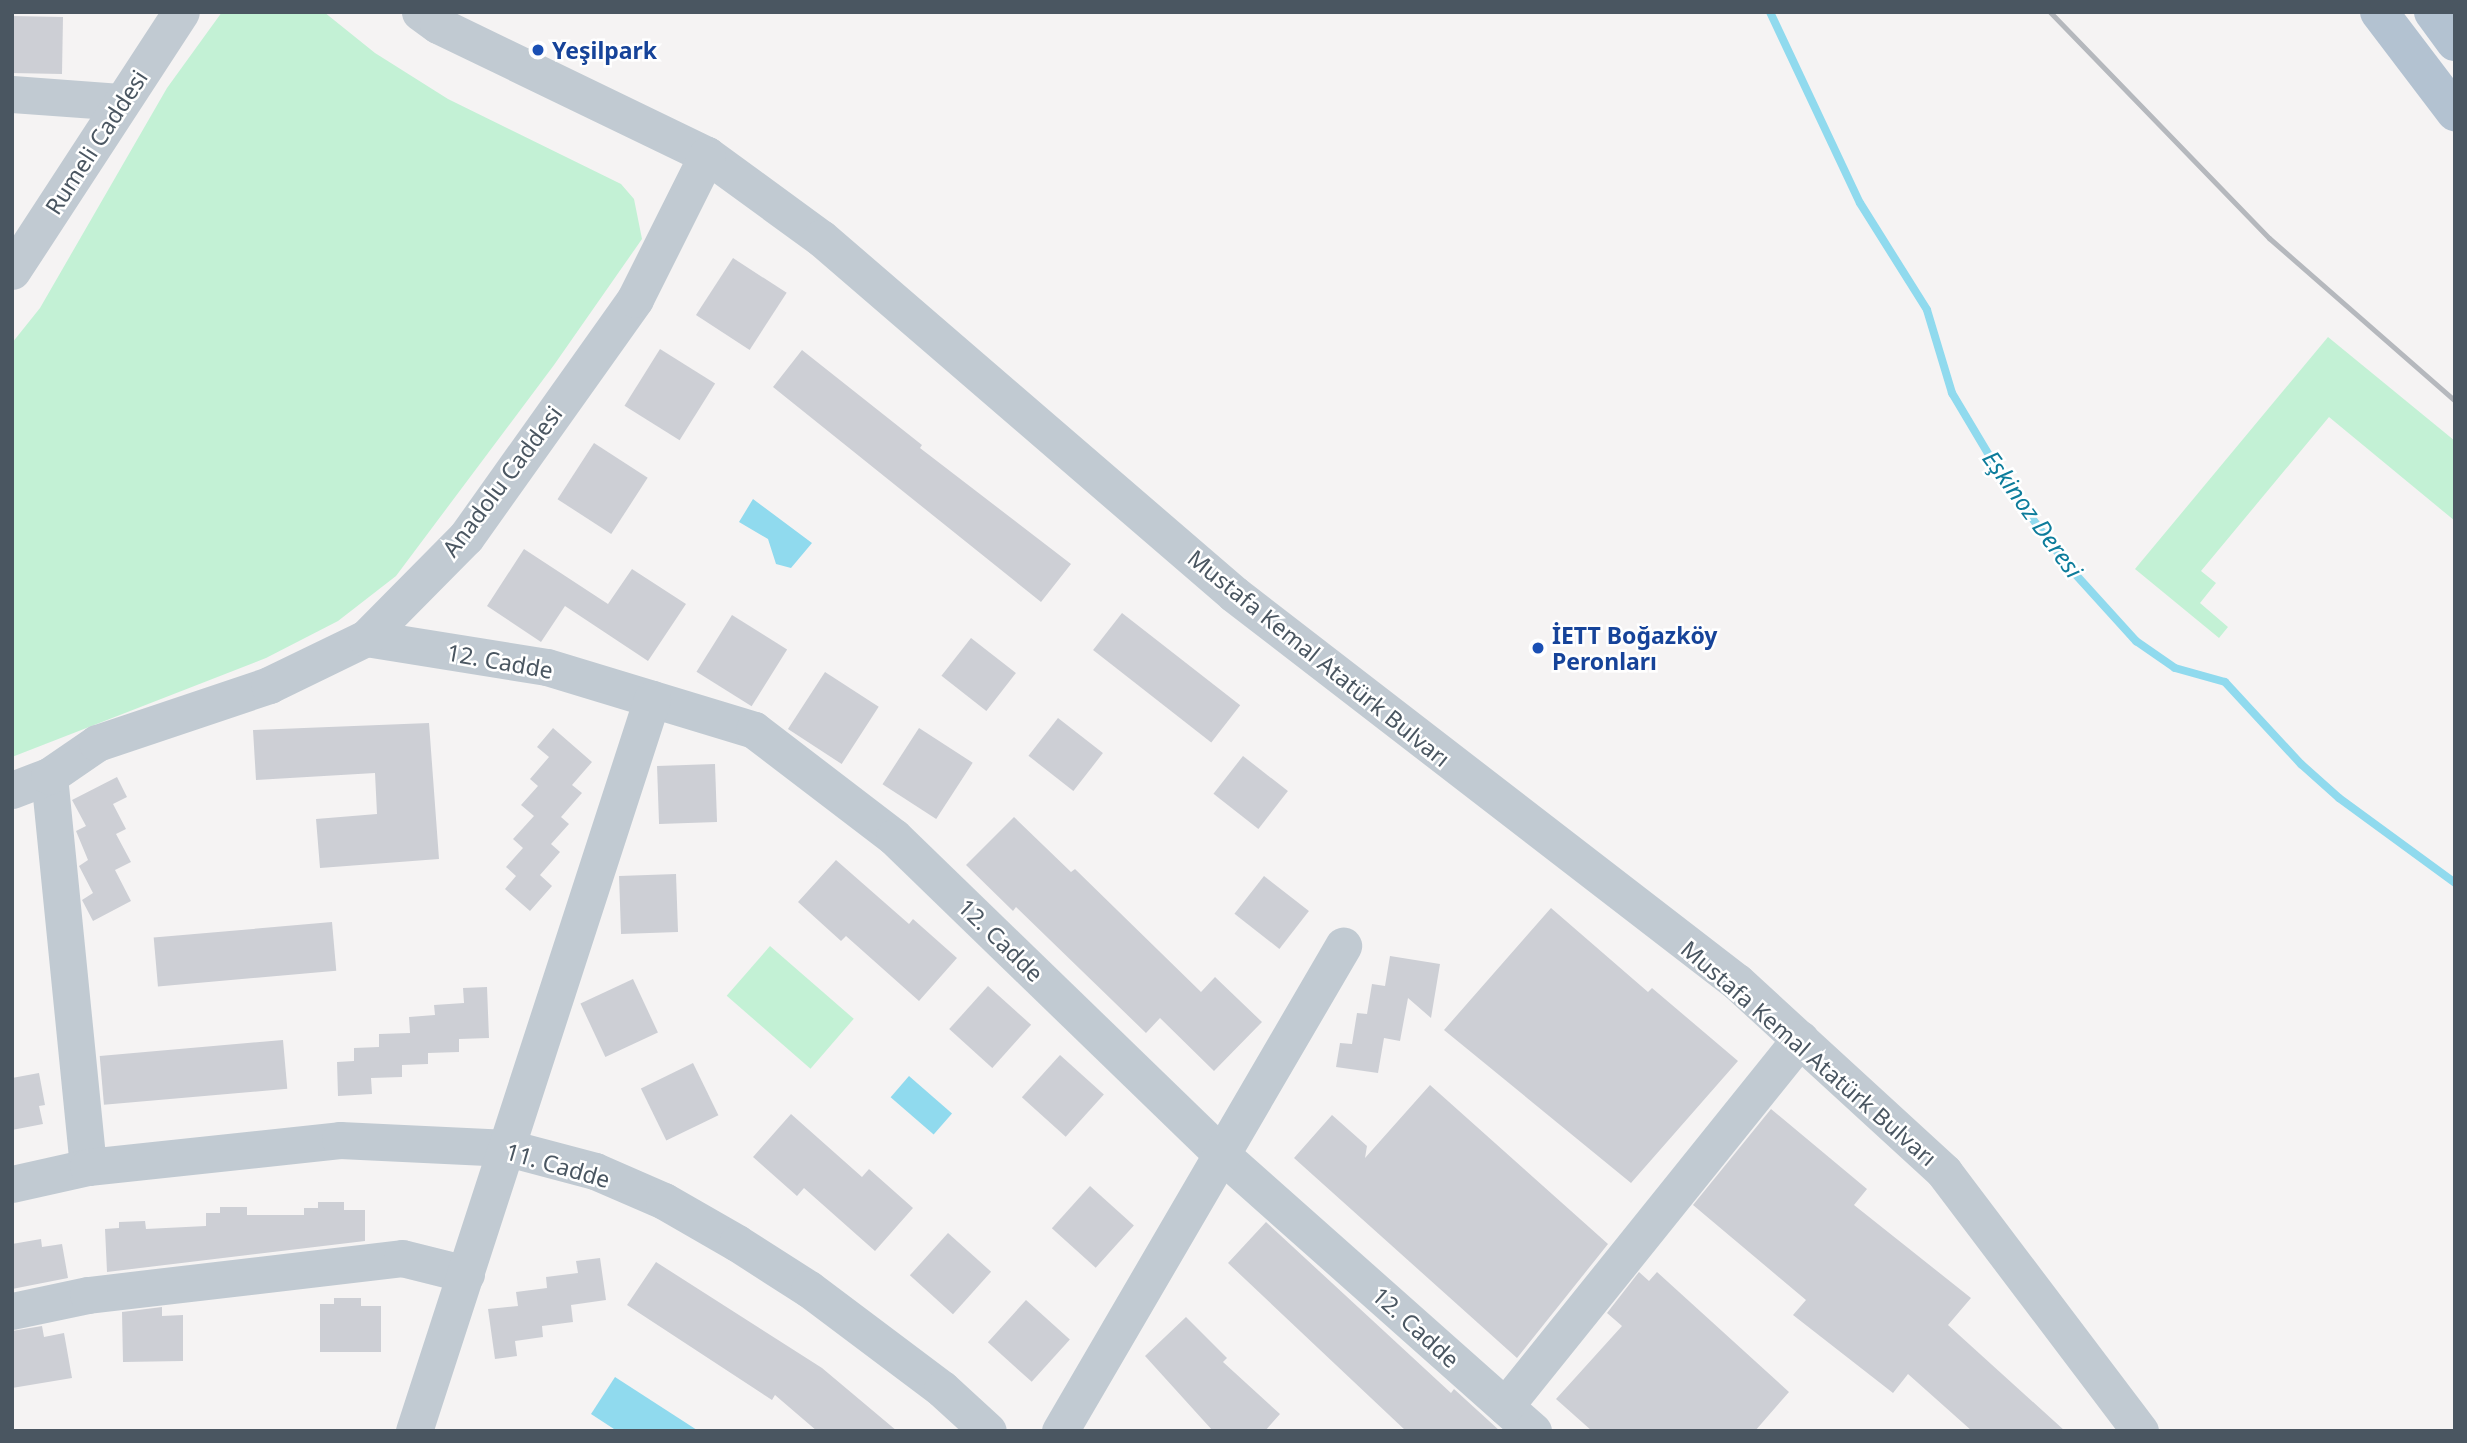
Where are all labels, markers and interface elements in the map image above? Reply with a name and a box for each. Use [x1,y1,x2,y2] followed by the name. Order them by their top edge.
[552,36,657,64] place label: Yeşilpark
[530,42,546,58] marker: Yeşilpark
[39,65,153,219] street label: Rumeli Caddesi
[436,400,568,562] street label: Anadolu Caddesi
[1977,445,2089,583] water label: Eşkinoz Deresi
[1183,544,1455,772] street label: Mustafa Kemal Atatürk Bulvarı
[1552,621,1717,675] place label: İETT Boğazköy Peronları
[445,638,555,684] street label: 12. Cadde
[1530,640,1546,656] marker: İETT Boğazköy Peronları
[953,893,1049,987] street label: 12. Cadde
[1676,935,1942,1171] street label: Mustafa Kemal Atatürk Bulvarı
[503,1137,613,1193] street label: 11. Cadde
[1367,1281,1465,1373] street label: 12. Cadde

